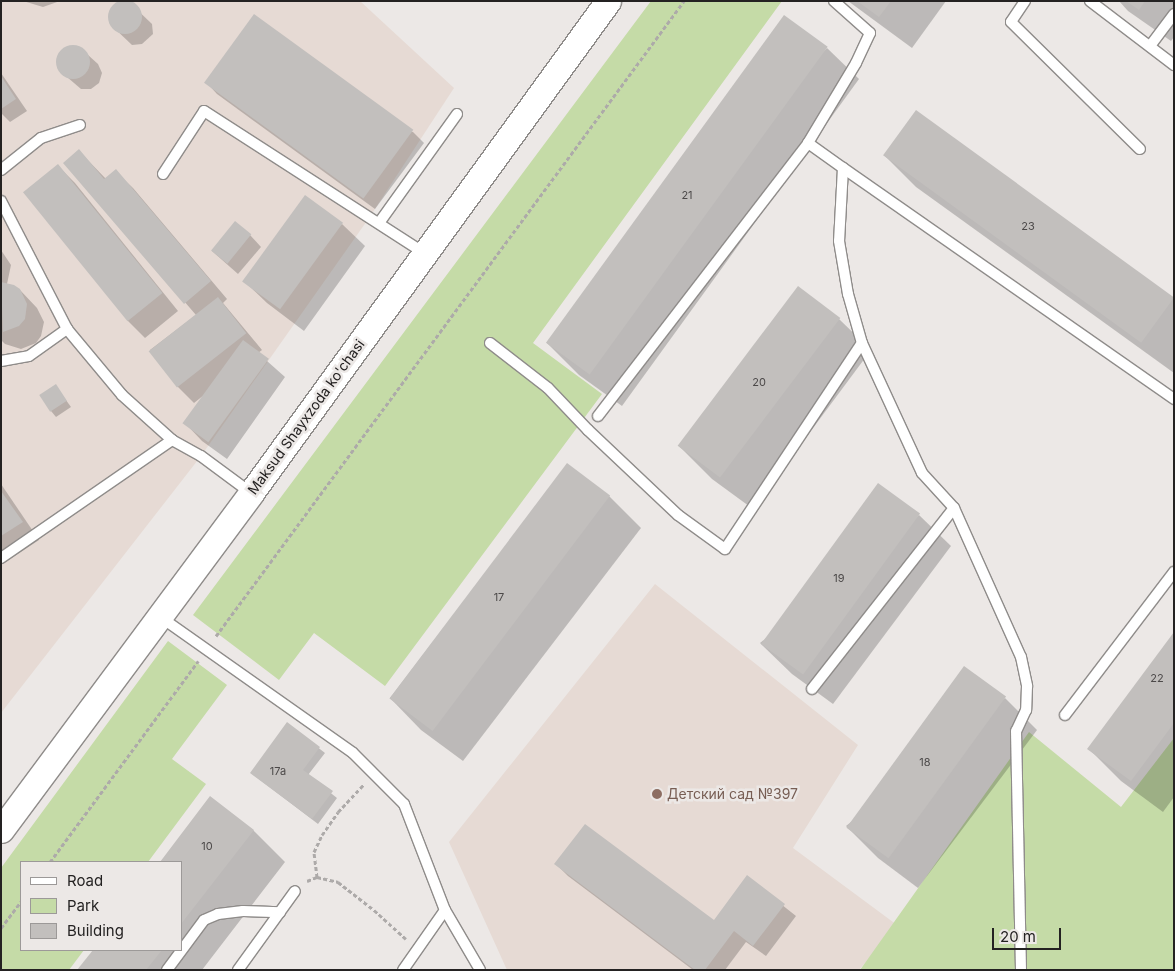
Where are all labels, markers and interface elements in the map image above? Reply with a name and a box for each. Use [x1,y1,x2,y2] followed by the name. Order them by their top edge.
[681,188,693,202] house number: 21
[1021,219,1035,233] house number: 23
[244,336,368,498] street label: Maksud Shayxzoda ko'chasi
[752,375,766,389] house number: 20
[833,571,845,585] house number: 19
[494,590,504,604] house number: 17
[1150,671,1164,685] house number: 22
[919,755,931,769] house number: 18
[270,764,286,778] house number: 17а
[667,786,798,802] place label: Детский сад №397
[651,788,663,800] marker: Детский сад №397
[201,839,213,853] house number: 10
[20,861,182,951] legend
[67,871,103,890] text: Road
[67,896,99,915] text: Park
[995,918,1064,950] scale bar
[67,921,124,940] text: Building
[1000,927,1036,946] text: 20 m

